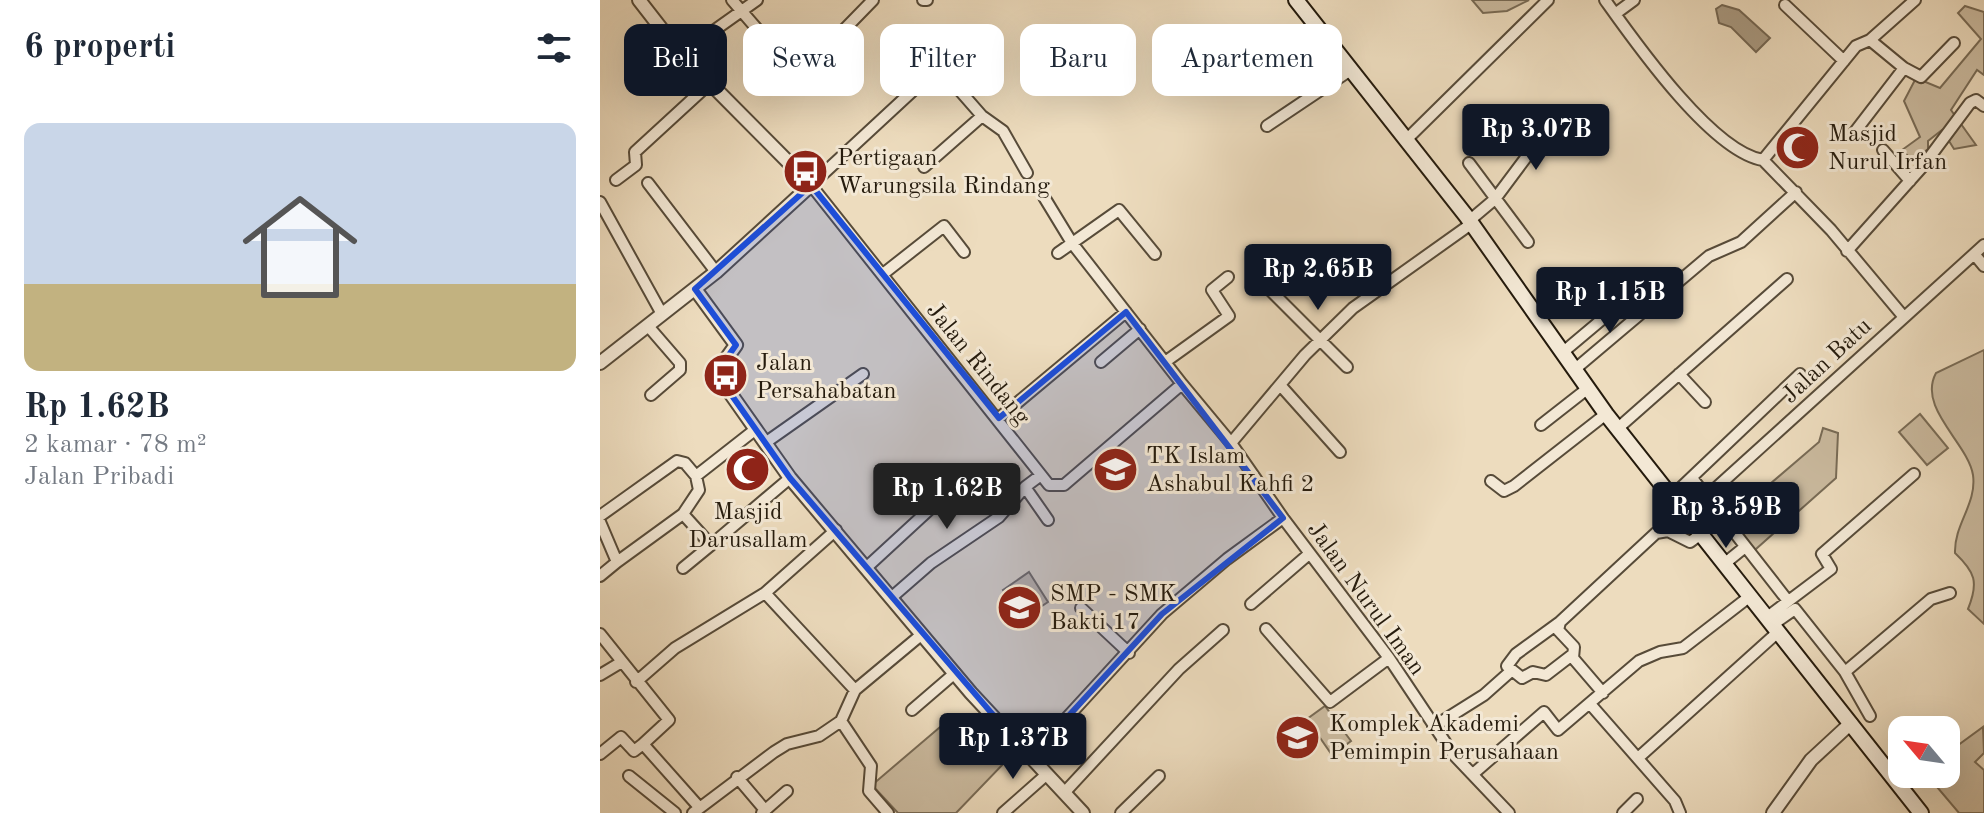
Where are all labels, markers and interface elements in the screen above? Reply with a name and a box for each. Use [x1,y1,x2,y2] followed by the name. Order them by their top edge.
[624,24,727,96] chip: Beli
[743,24,864,96] chip: Sewa
[880,24,1004,96] chip: Filter
[1020,24,1136,96] chip: Baru
[1152,24,1342,96] chip: Apartemen
[532,26,576,70] icon: filters
[24,31,175,65] text: 6 properti
[1453,104,1619,172] pin: Rp 3.07B
[1480,117,1592,143] text: Rp 3.07B
[1773,123,1821,171] mosque icon: Masjid Nurul Irfan
[1828,123,1947,175] place label: Masjid Nurul Irfan
[782,147,830,195] bus stop icon: Pertigaan Warungsila Rindang
[837,147,1050,199] place label: Pertigaan Warungsila Rindang
[228,175,372,319] icon: home
[1235,244,1401,312] pin: Rp 2.65B
[1262,257,1374,283] text: Rp 2.65B
[1527,267,1693,335] pin: Rp 1.15B
[1554,280,1666,306] text: Rp 1.15B
[921,299,1034,430] street label: Jalan Rindang
[1778,314,1877,409] street label: Jalan Batu
[701,352,749,400] bus stop icon: Jalan Persahabatan
[756,352,897,404] place label: Jalan Persahabatan
[24,391,170,425] text: Rp 1.62B
[24,432,207,458] text: 2 kamar · 78 m²
[724,445,772,493] mosque icon: Masjid Darusallam
[1091,445,1139,493] school or university icon: TK Islam Ashabul Kahfi 2
[1146,445,1314,497] place label: TK Islam Ashabul Kahfi 2
[864,463,1030,531] pin: Rp 1.62B
[24,464,174,490] text: Jalan Pribadi
[891,476,1003,502] text: Rp 1.62B
[1643,482,1809,550] pin: Rp 3.59B
[1670,495,1782,521] text: Rp 3.59B
[688,501,808,553] place label: Masjid Darusallam
[1302,518,1429,680] street label: Jalan Nurul Iman
[995,583,1043,631] school or university icon: SMP - SMK Bakti 17
[1050,583,1177,635] place label: SMP - SMK Bakti 17
[930,713,1096,781] pin: Rp 1.37B
[1274,713,1322,761] school or university icon: Komplek Akademi Pemimpin Perusahaan
[1329,713,1559,765] place label: Komplek Akademi Pemimpin Perusahaan
[1888,716,1960,788] north arrow
[1888,716,1960,788] map controls
[957,726,1069,752] text: Rp 1.37B

